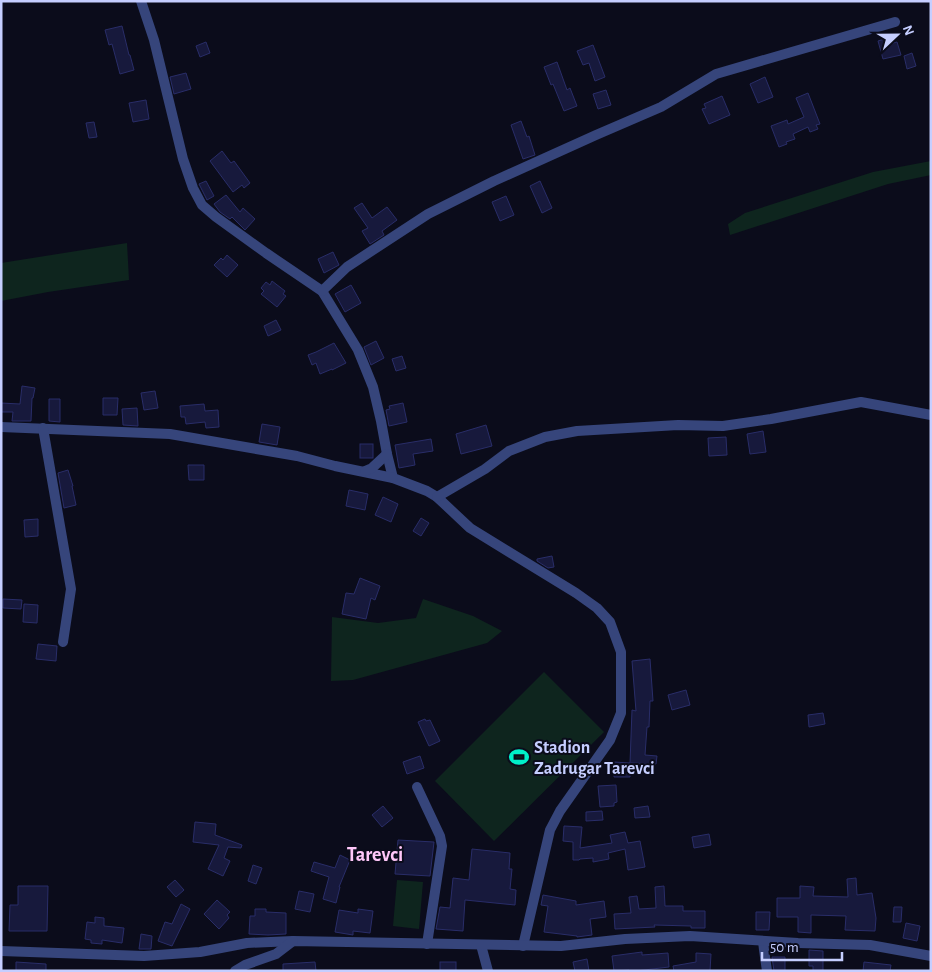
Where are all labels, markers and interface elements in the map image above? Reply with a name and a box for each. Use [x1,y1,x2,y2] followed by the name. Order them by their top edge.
[872,10,922,60] north arrow
[900,23,916,38] text: N
[534,739,655,778] place label: Stadion Zadrugar Tarevci
[508,746,530,768] sports icon: Stadion Zadrugar Tarevci
[347,845,403,865] district label: Tarevci
[762,930,842,962] scale bar
[770,940,799,955] text: 50 m

